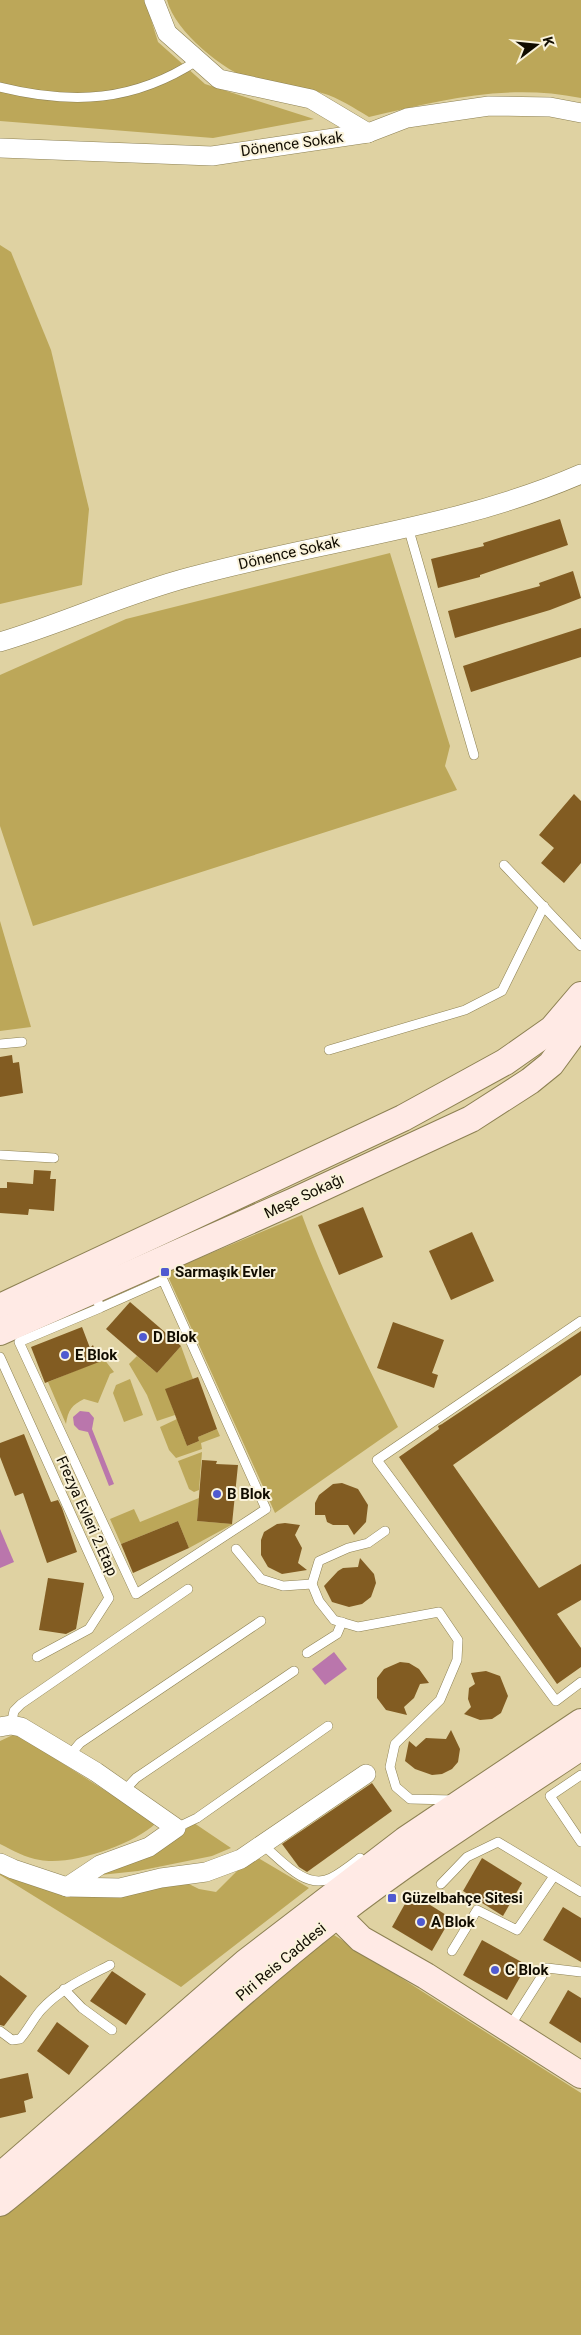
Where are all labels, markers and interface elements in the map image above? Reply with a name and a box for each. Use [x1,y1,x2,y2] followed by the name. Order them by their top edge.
[511,20,561,70] north arrow
[540,35,557,48] text: K
[240,128,345,160] street label: Dönence Sokak
[237,533,342,573] street label: Dönence Sokak
[261,1170,347,1222] street label: Meşe Sokağı
[175,1263,276,1281] place label: Sarmaşık Evler
[159,1266,171,1278] marker: Sarmaşık Evler
[153,1328,197,1346] place label: D Blok
[137,1331,149,1343] marker: D Blok
[75,1346,118,1364] place label: E Blok
[59,1349,71,1361] marker: E Blok
[52,1453,122,1579] street label: Frezya Evleri 2.Etap
[227,1485,271,1503] place label: B Blok
[211,1488,223,1500] marker: B Blok
[402,1889,523,1907] place label: Güzelbahçe Sitesi
[386,1892,398,1904] marker: Güzelbahçe Sitesi
[431,1913,476,1931] place label: A Blok
[415,1916,427,1928] marker: A Blok
[232,1919,330,2005] street label: Piri Reis Caddesi
[505,1961,550,1979] place label: C Blok
[489,1964,501,1976] marker: C Blok

